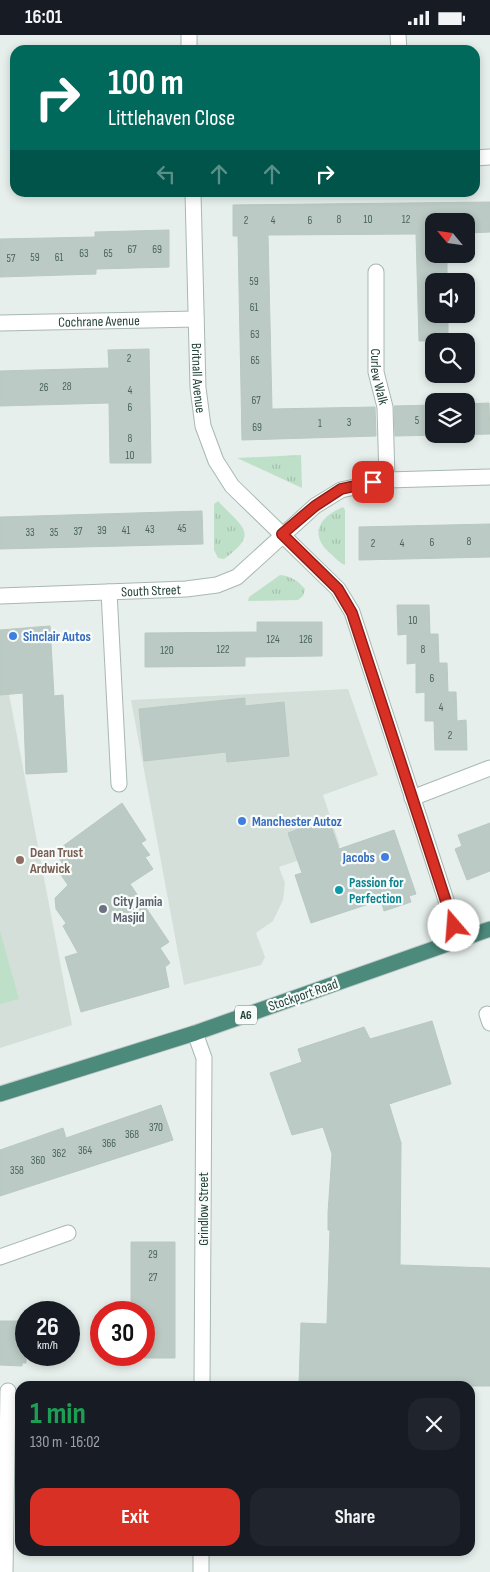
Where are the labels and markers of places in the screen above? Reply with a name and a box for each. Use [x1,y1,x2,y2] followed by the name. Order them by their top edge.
[352,461,394,503] pin
[23,628,91,645] place label: Sinclair Autos
[7,630,19,642] marker: Sinclair Autos
[252,813,343,830] place label: Manchester Autoz
[236,815,248,827] marker: Manchester Autoz
[29,844,83,877] place label: Dean Trust Ardwick
[342,849,375,866] place label: Jacobs
[379,851,391,863] marker: Jacobs
[14,854,26,866] marker: Dean Trust Ardwick
[349,874,404,907] place label: Passion for Perfection
[333,884,345,896] marker: Passion for Perfection
[113,893,163,926] place label: City Jamia Masjid
[97,903,109,915] marker: City Jamia Masjid

